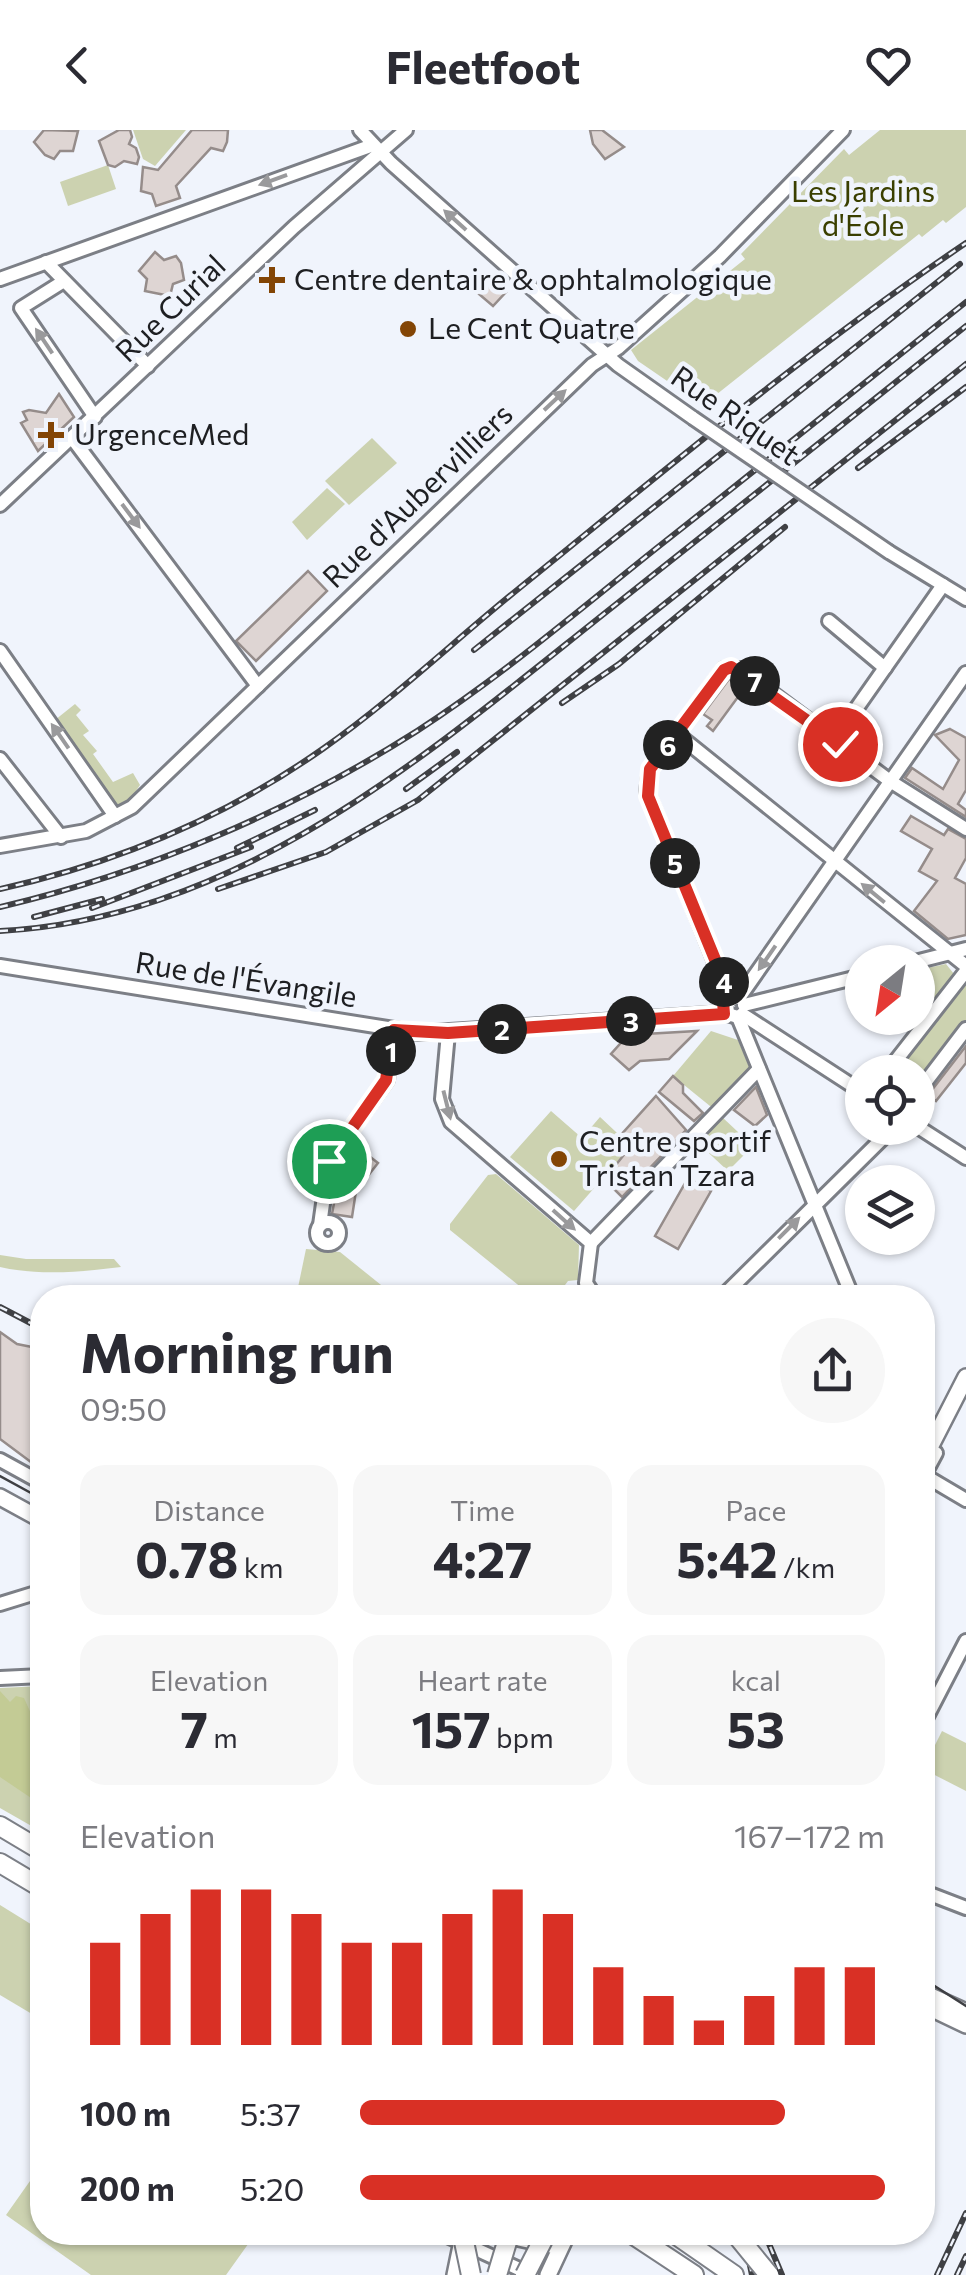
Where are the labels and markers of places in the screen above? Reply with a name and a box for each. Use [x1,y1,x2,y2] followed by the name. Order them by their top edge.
[294,259,772,296] place label: Centre dentaire & ophtalmologique
[259,267,285,293] marker: Centre dentaire & ophtalmologique
[428,308,635,345] place label: Le Cent Quatre
[397,318,419,340] marker: Le Cent Quatre
[74,414,249,451] place label: UrgenceMed
[38,422,64,448] marker: UrgenceMed
[730,656,780,706] pin: 7
[798,702,883,787] pin
[643,720,693,770] pin: 6
[650,838,700,888] pin: 5
[699,957,749,1007] pin: 4
[606,996,656,1046] pin: 3
[477,1004,527,1054] pin: 2
[366,1026,416,1076] pin: 1
[287,1119,372,1204] pin
[579,1121,771,1192] place label: Centre sportif Tristan Tzara
[548,1148,570,1170] marker: Centre sportif Tristan Tzara

